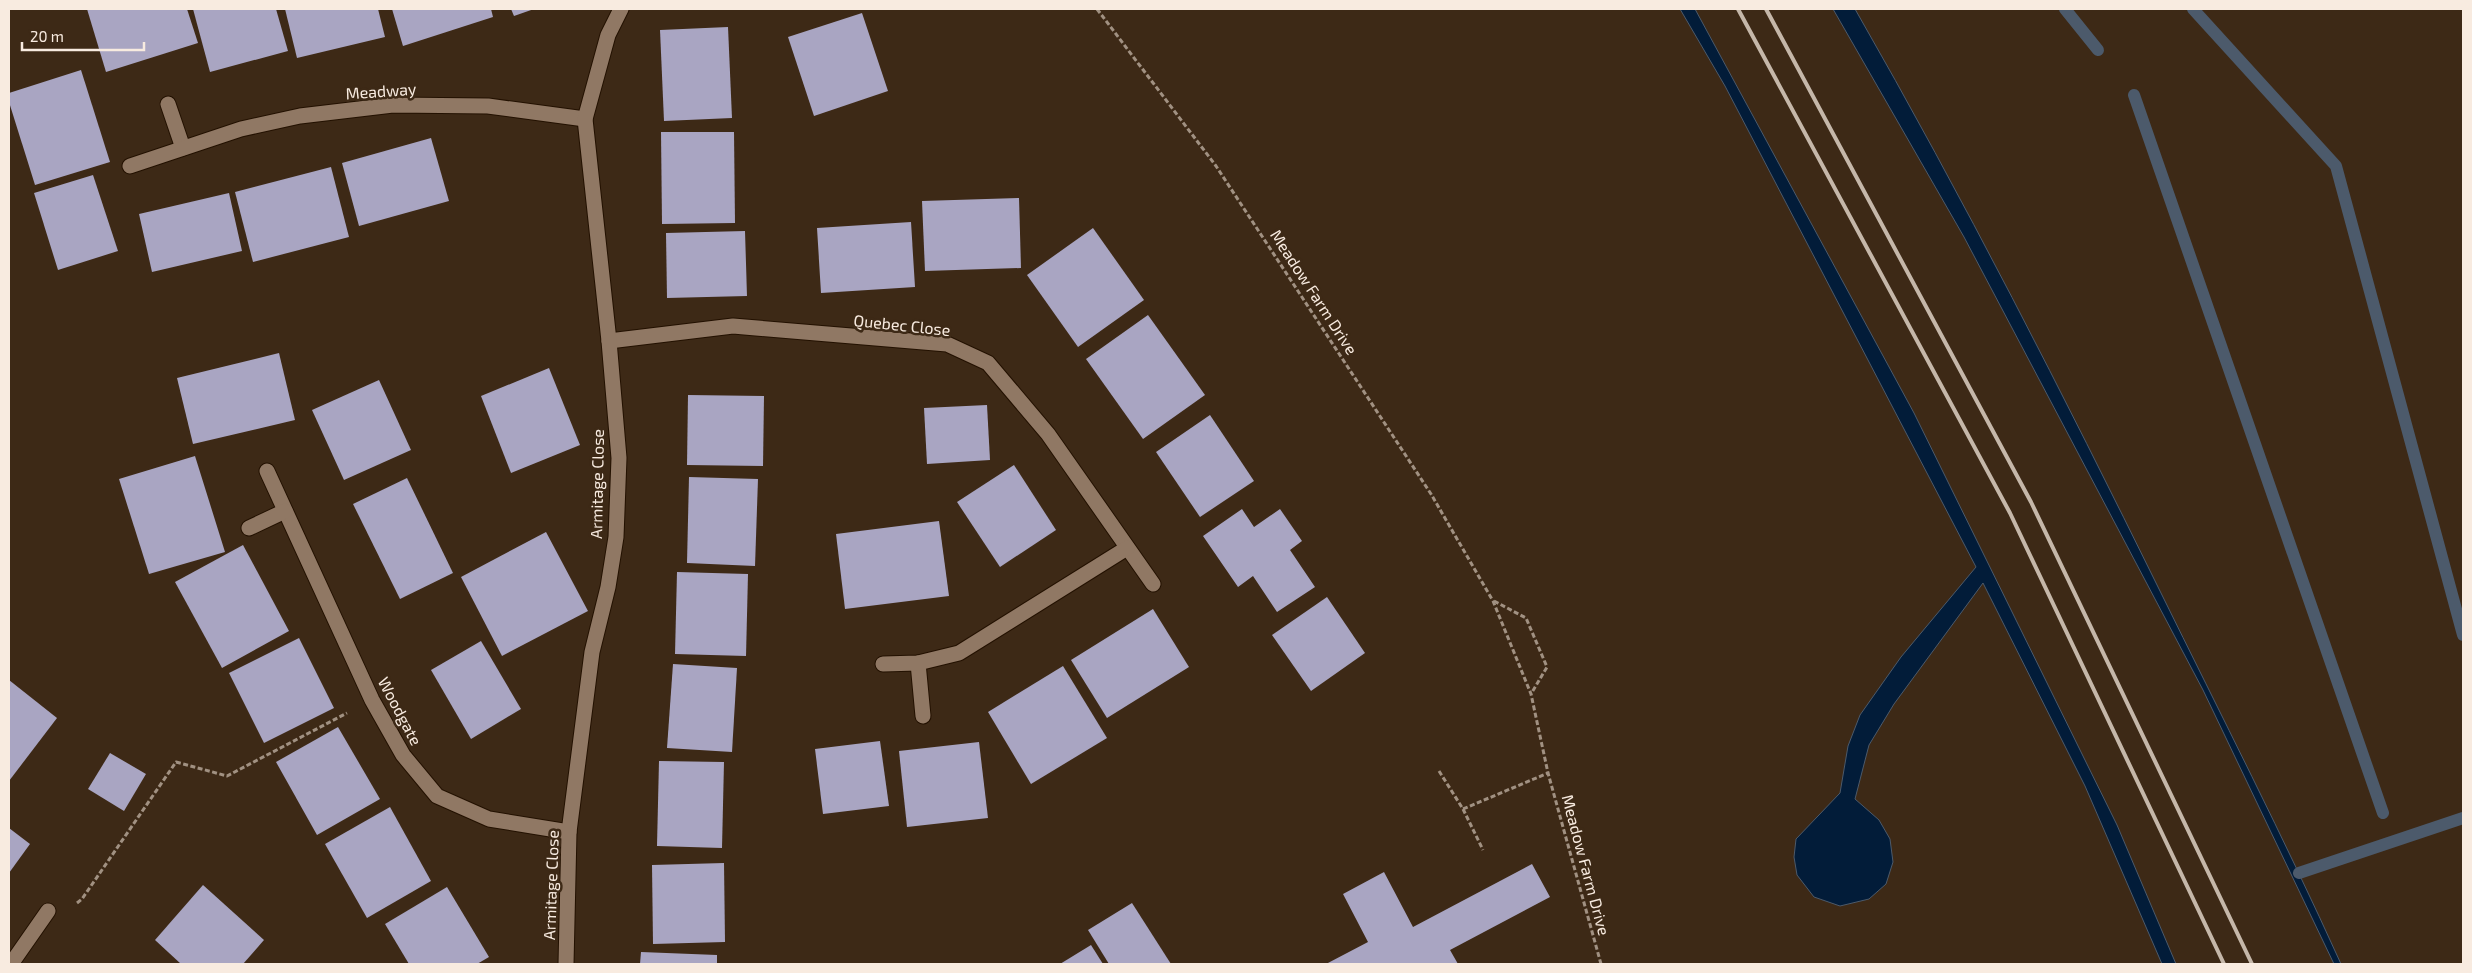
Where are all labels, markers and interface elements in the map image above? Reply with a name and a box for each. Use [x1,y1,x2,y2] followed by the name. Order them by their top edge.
[22,20,145,52] scale bar
[30,27,64,45] text: 20 m
[345,79,418,102] street label: Meadway
[1267,226,1362,358] street label: Meadow Farm Drive
[853,310,951,340] street label: Quebec Close
[586,429,607,539] street label: Armitage Close
[375,673,426,748] street label: Woodgate
[1559,792,1614,937] street label: Meadow Farm Drive
[539,830,562,940] street label: Armitage Close

